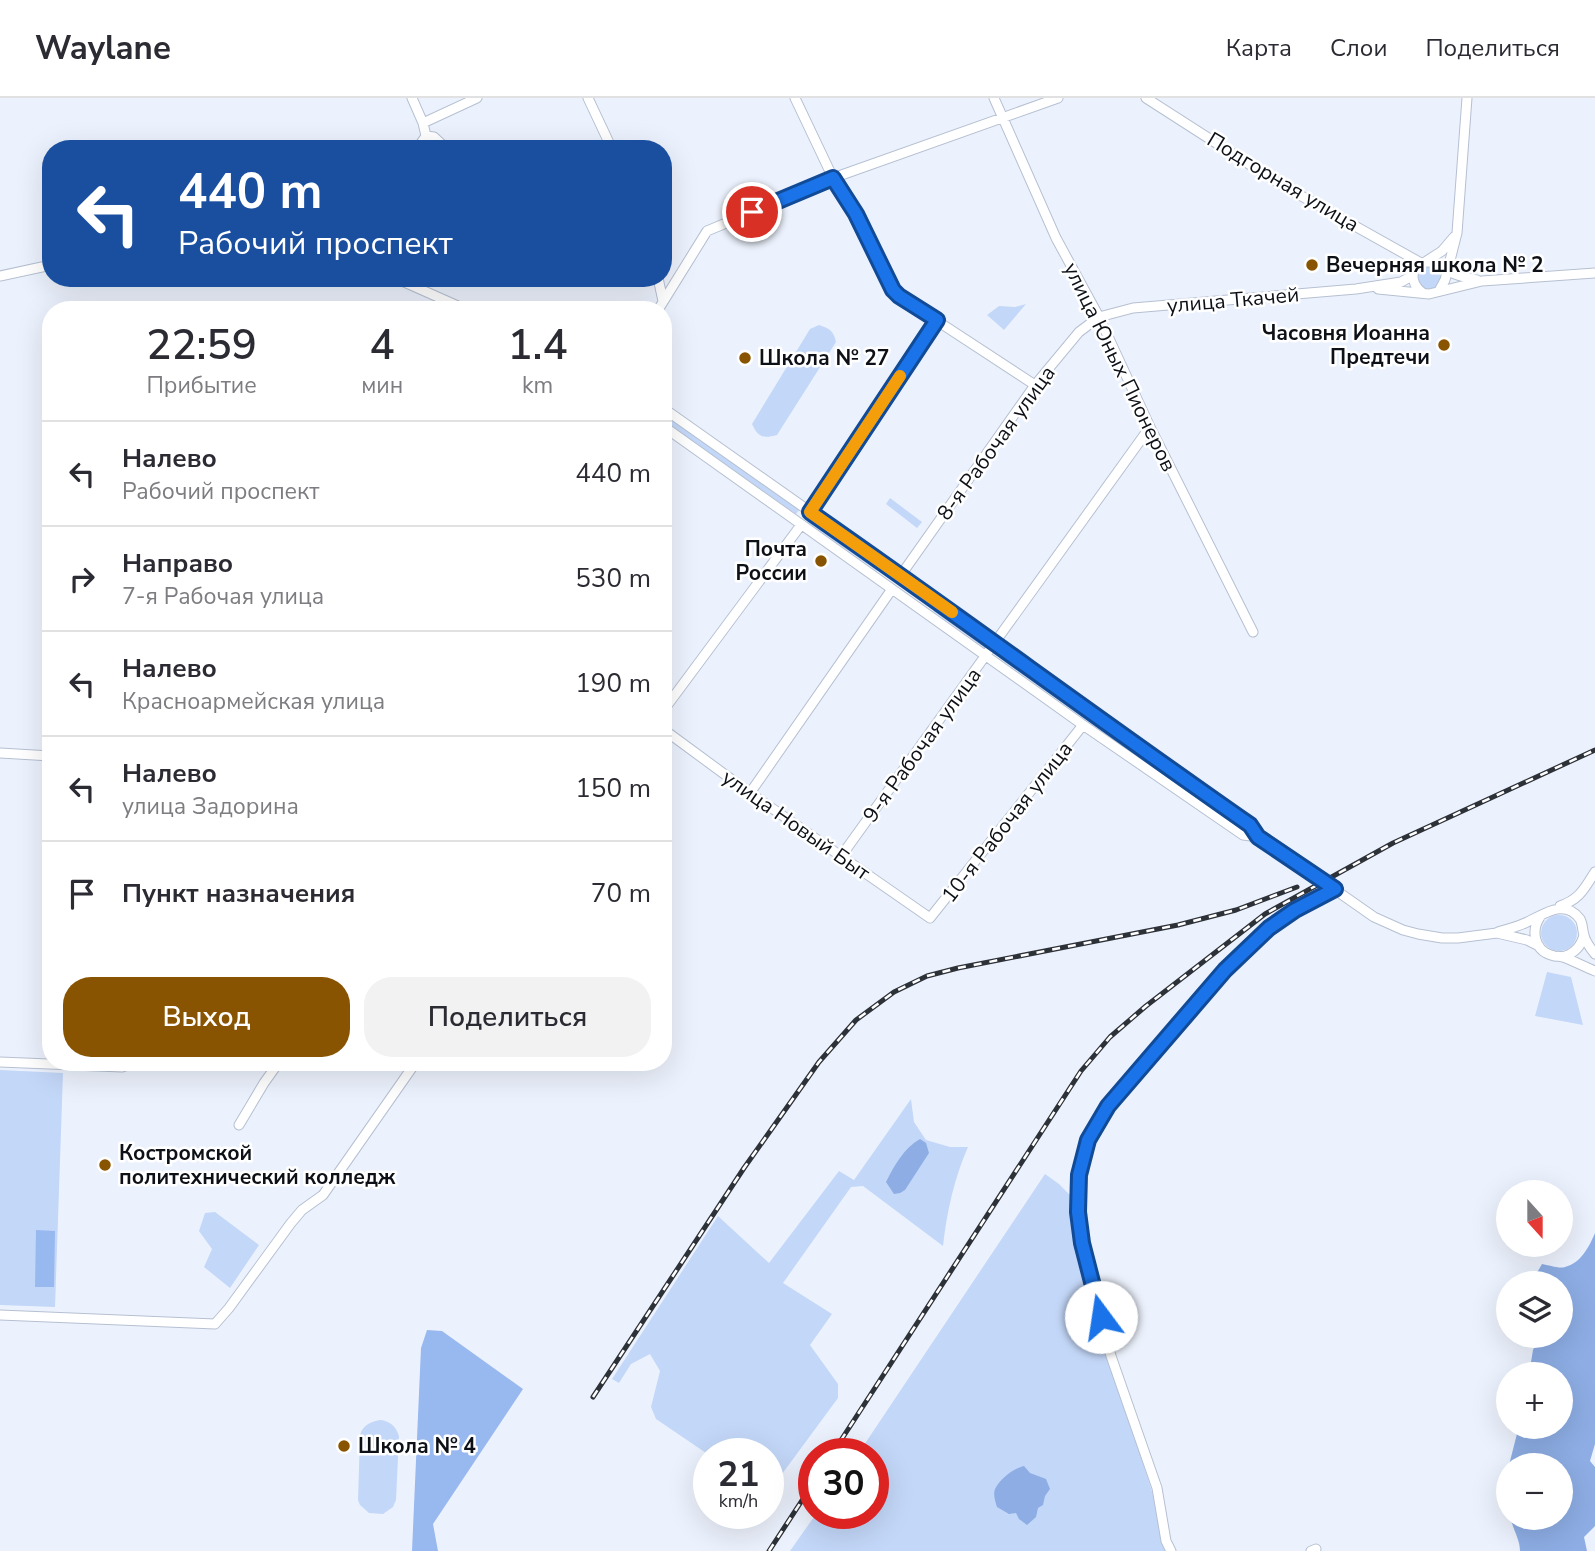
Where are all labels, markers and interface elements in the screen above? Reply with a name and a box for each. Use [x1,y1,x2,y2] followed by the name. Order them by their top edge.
[35,26,171,71] text: Waylane
[1226,32,1292,64] text: Карта
[1330,32,1387,64] text: Слои
[1425,32,1560,64] text: Поделиться
[1202,126,1364,238] street label: Подгорная улица
[178,158,322,225] text: 440 m
[63,168,154,259] icon: left
[722,182,782,242] pin
[733,193,771,231] icon: arrive
[178,222,453,265] text: Рабочий проспект
[1326,251,1544,279] place label: Вечерняя школа № 2
[1304,257,1320,273] marker: Вечерняя школа № 2
[1057,258,1183,476] street label: улица Юных Пионеров
[1166,280,1300,320] street label: улица Ткачей
[146,317,257,374] text: 22:59
[370,317,395,374] text: 4
[507,317,568,374] text: 1.4
[1262,319,1430,371] place label: Часовня Иоанна Предтечи
[1436,337,1452,353] marker: Часовня Иоанна Предтечи
[759,344,889,372] place label: Школа № 27
[737,350,753,366] marker: Школа № 27
[930,360,1062,526] street label: 8-я Рабочая улица
[146,370,257,401] text: Прибытие
[361,370,403,401] text: мин
[522,370,553,401] text: km
[122,441,217,476] text: Налево
[63,455,101,493] icon: left
[575,456,651,491] text: 440 m
[122,476,319,507] text: Рабочий проспект
[736,535,807,587] place label: Почта России
[122,546,233,581] text: Направо
[813,553,829,569] marker: Почта России
[63,560,101,598] icon: right
[575,561,651,596] text: 530 m
[122,581,324,612] text: 7-я Рабочая улица
[122,651,217,686] text: Налево
[856,662,988,828] street label: 9-я Рабочая улица
[63,665,101,703] icon: left
[575,666,651,701] text: 190 m
[122,686,385,717] text: Красноармейская улица
[935,736,1079,908] street label: 10-я Рабочая улица
[122,756,217,791] text: Налево
[716,763,876,887] street label: улица Новый Быт
[63,770,101,808] icon: left
[575,771,651,806] text: 150 m
[122,791,299,822] text: улица Задорина
[63,875,101,913] icon: arrive
[122,876,355,911] text: Пункт назначения
[591,876,651,911] text: 70 m
[63,977,350,1057] button: Выход
[364,977,651,1057] button: Поделиться
[119,1139,396,1191] place label: Костромской политехнический колледж
[97,1157,113,1173] marker: Костромской политехнический колледж
[1496,1180,1573,1256] north arrow
[1496,1180,1573,1530] map controls
[1496,1271,1573,1348] button: layers
[1064,1280,1138,1354] position arrow
[1496,1362,1573,1439] button: +
[358,1432,476,1460] place label: Школа № 4
[336,1438,352,1454] marker: Школа № 4
[798,1438,889,1529] speed limit sign: 30
[717,1451,760,1498] text: 21
[1496,1453,1573,1530] button: −
[719,1489,758,1513] text: km/h

